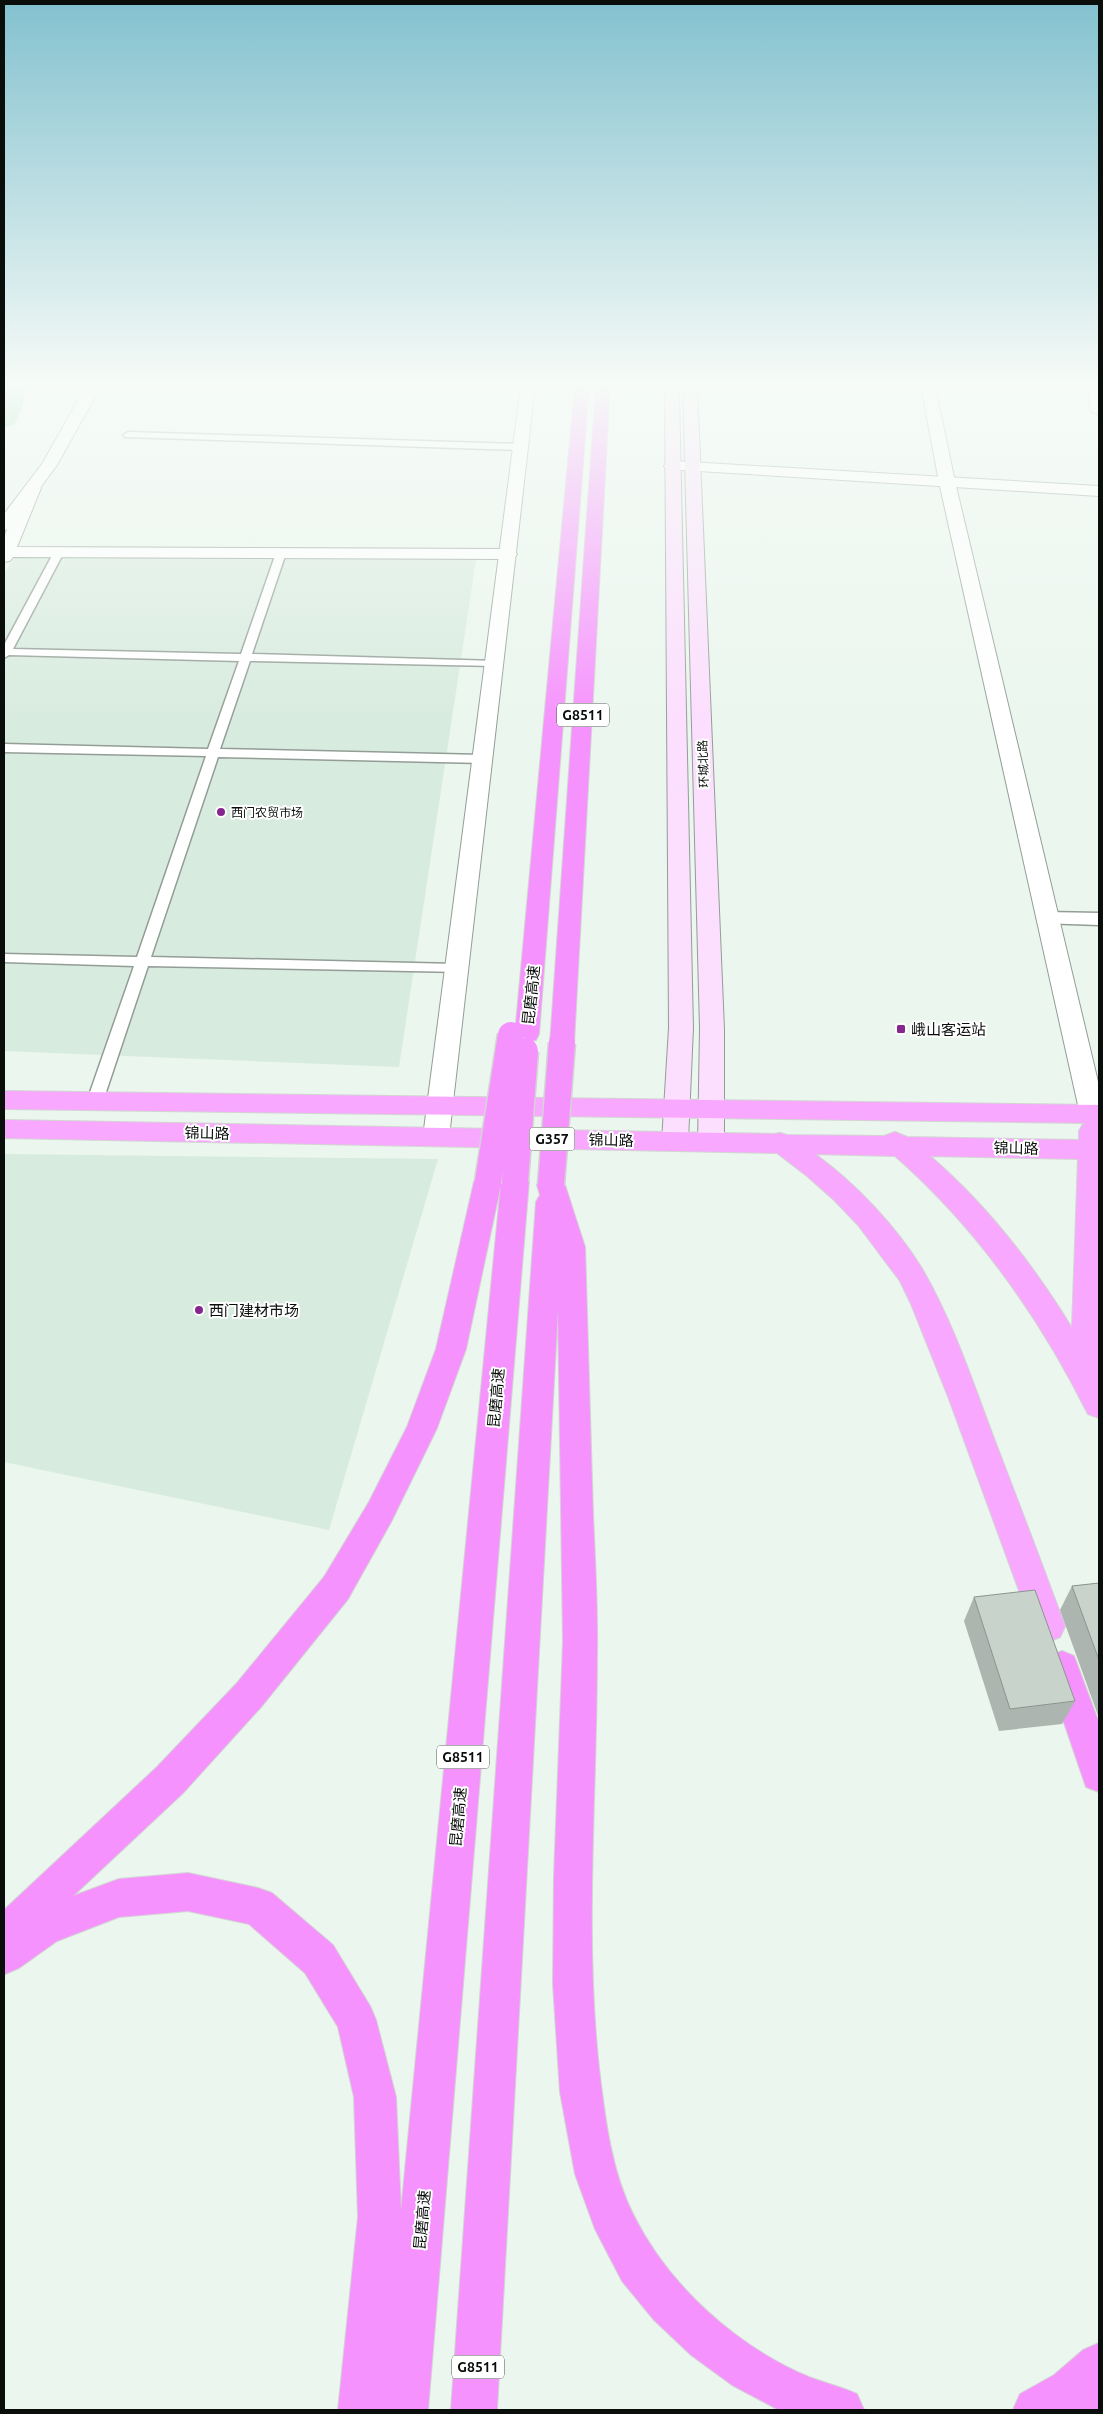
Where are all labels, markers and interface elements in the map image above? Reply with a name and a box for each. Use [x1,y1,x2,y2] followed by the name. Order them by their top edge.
[557,704,609,726] road number: G8511
[696,740,710,788] street label: 环城北路
[215,806,227,818] marker: 西门农贸市场
[231,806,303,819] place label: 西门农贸市场
[519,964,543,1026] street label: 昆磨高速
[911,1021,986,1038] place label: 峨山客运站
[895,1023,907,1035] marker: 峨山客运站
[184,1124,230,1142] street label: 锦山路
[530,1128,574,1150] road number: G357
[588,1131,634,1149] street label: 锦山路
[993,1139,1039,1157] street label: 锦山路
[209,1302,299,1319] place label: 西门建材市场
[193,1304,205,1316] marker: 西门建材市场
[485,1367,507,1429] street label: 昆磨高速
[437,1745,489,1768] road number: G8511
[447,1786,469,1848] street label: 昆磨高速
[411,2189,433,2251] street label: 昆磨高速
[452,2356,504,2378] road number: G8511

